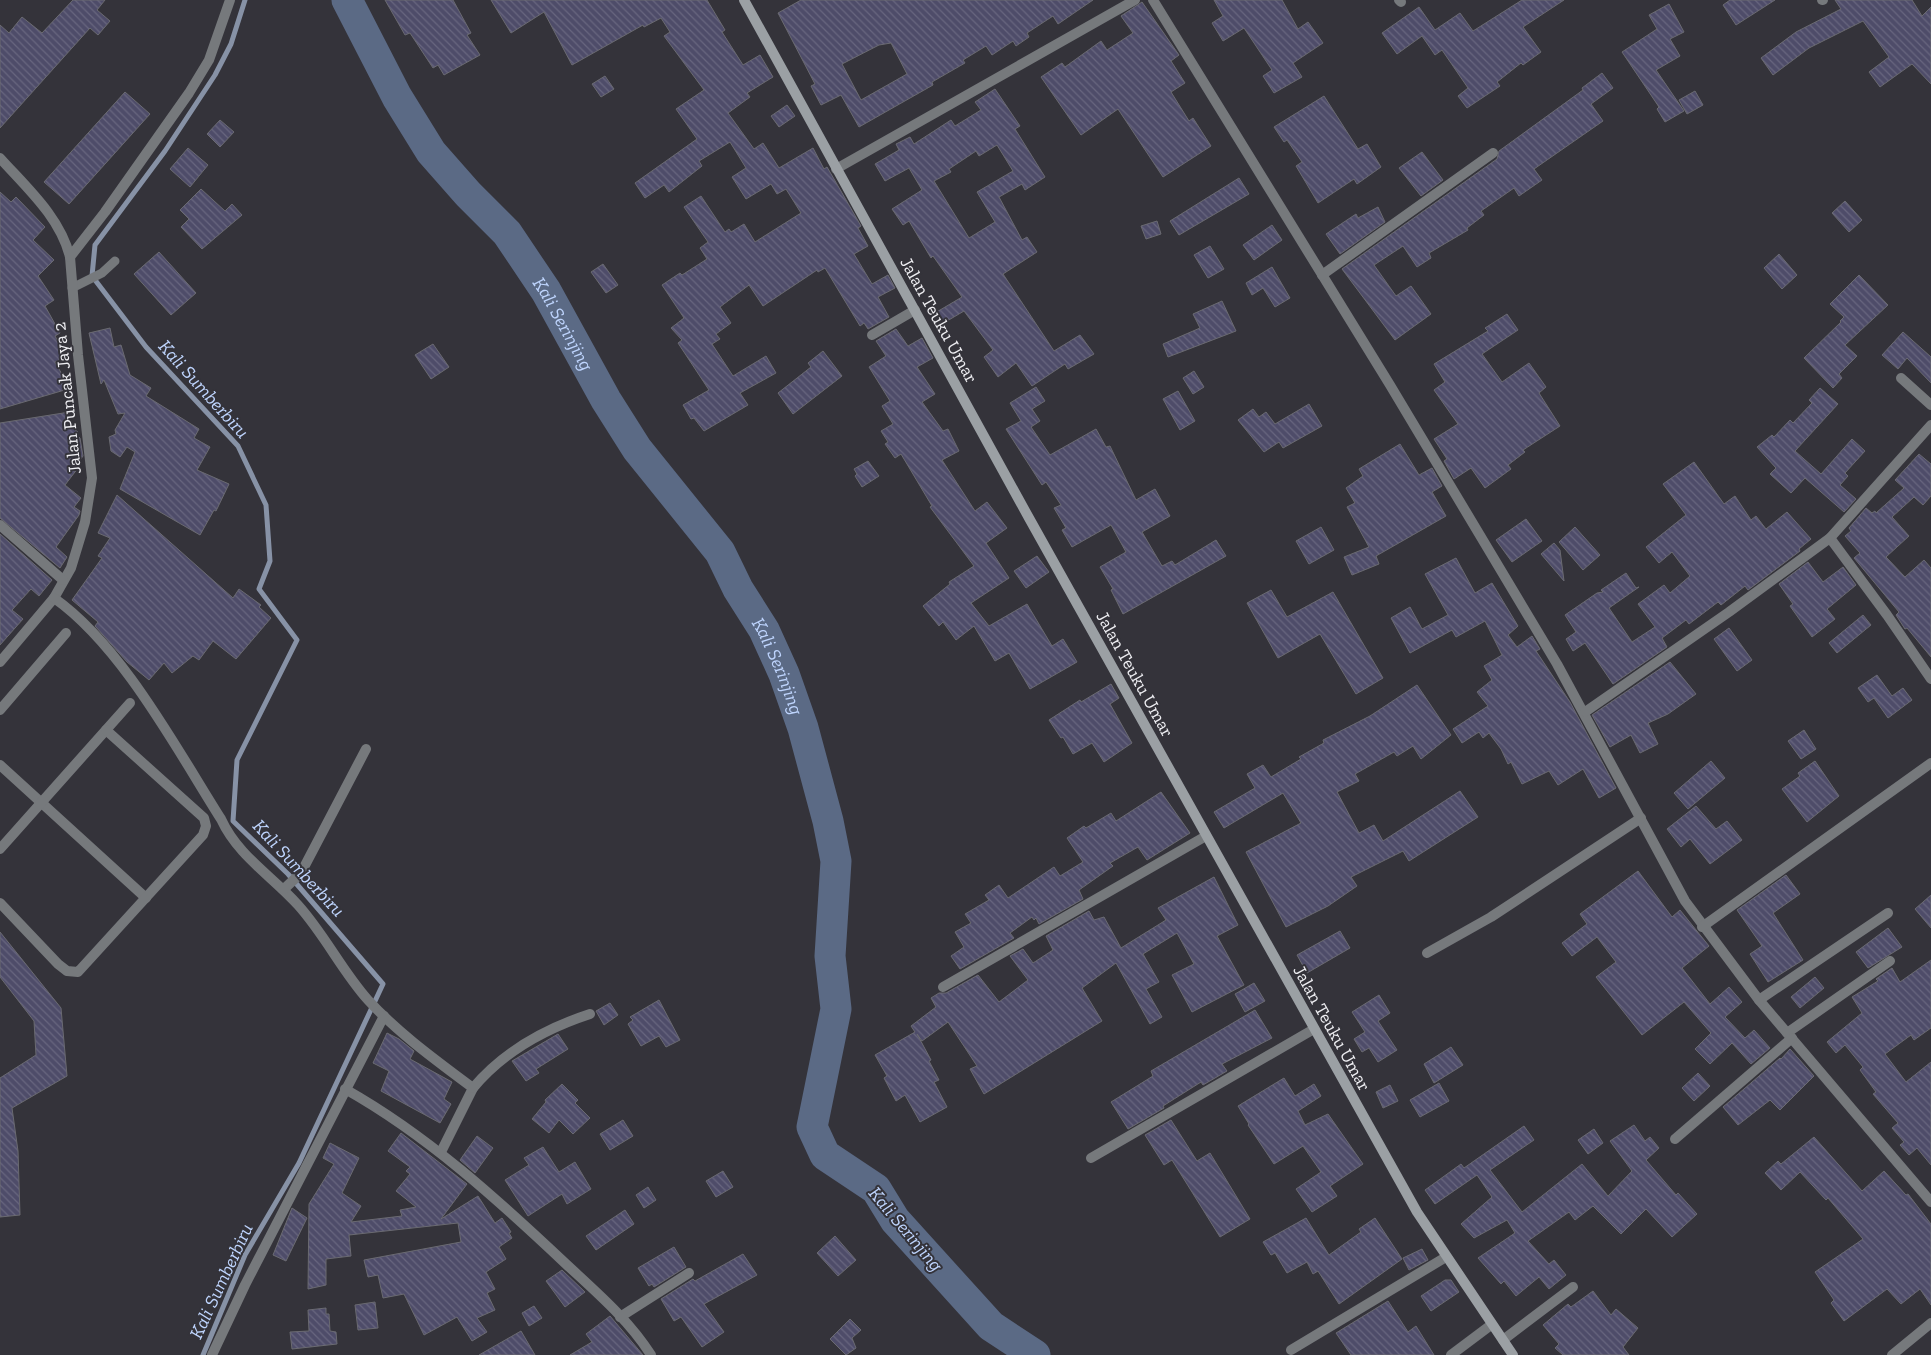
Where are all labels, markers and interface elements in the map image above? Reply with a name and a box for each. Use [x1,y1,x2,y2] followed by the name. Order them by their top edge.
[895,253,983,387] street label: Jalan Teuku Umar
[528,273,599,375] water label: Kali Serinjing
[48,321,86,475] street label: Jalan Puncak Jaya 2
[154,335,254,443] water label: Kali Sumberbiru
[1091,607,1179,741] street label: Jalan Teuku Umar
[747,613,809,718] water label: Kali Serinjing
[248,815,350,922] water label: Kali Sumberbiru
[1288,961,1376,1095] street label: Jalan Teuku Umar
[864,1182,948,1276] water label: Kali Serinjing
[184,1220,258,1342] water label: Kali Sumberbiru

